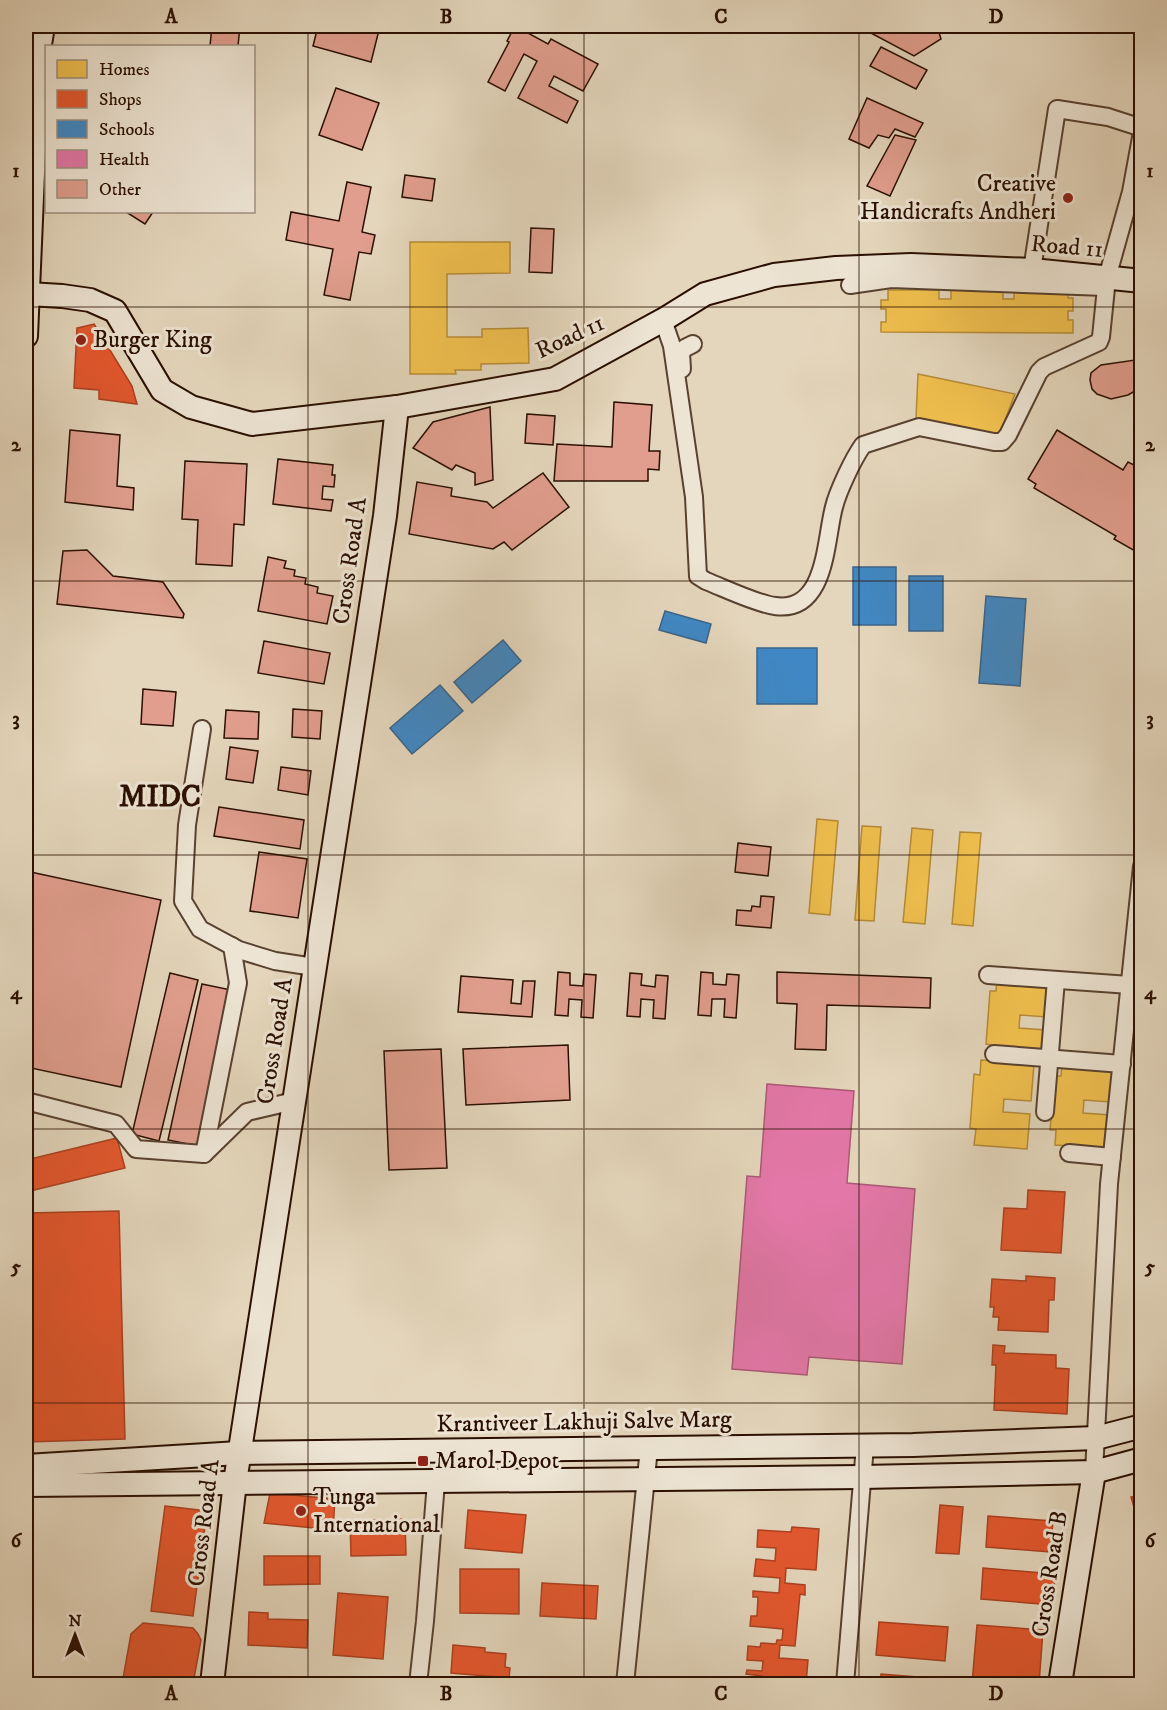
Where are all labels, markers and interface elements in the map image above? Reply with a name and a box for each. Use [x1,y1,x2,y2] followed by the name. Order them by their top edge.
[164,5,179,30] text: A
[440,5,452,30] text: B
[714,5,728,30] text: C
[989,5,1004,30] text: D
[45,45,255,213] legend
[99,59,150,81] text: Homes
[99,89,142,111] text: Shops
[99,119,154,141] text: Schools
[99,149,150,171] text: Health
[12,159,20,184] text: 1
[1146,159,1154,184] text: 1
[860,169,1056,227] place label: Creative Handicrafts Andheri
[99,179,141,201] text: Other
[1061,191,1075,205] marker: Creative Handicrafts Andheri
[1030,229,1104,265] street label: Road 11
[531,308,609,366] street label: Road 11
[93,325,212,355] place label: Burger King
[74,333,88,347] marker: Burger King
[11,433,22,458] text: 2
[1145,433,1156,458] text: 2
[326,495,374,626] street label: Cross Road A
[12,707,20,732] text: 3
[1146,707,1154,732] text: 3
[119,779,201,816] district label: MIDC
[250,975,300,1106] street label: Cross Road A
[10,981,23,1006] text: 4
[1144,981,1157,1006] text: 4
[10,1255,21,1280] text: 5
[1144,1255,1155,1280] text: 5
[436,1404,732,1440] street label: Krantiveer Lakhuji Salve Marg
[435,1446,560,1476] place label: Marol Depot
[416,1454,430,1468] marker: Marol Depot
[181,1457,227,1588] street label: Cross Road A
[313,1482,441,1540] place label: Tunga International
[294,1504,308,1518] marker: Tunga International
[1025,1509,1075,1639] street label: Cross Road B
[11,1529,23,1554] text: 6
[1145,1529,1157,1554] text: 6
[45,1605,105,1665] north arrow
[68,1611,82,1631] text: N
[164,1682,179,1707] text: A
[440,1682,452,1707] text: B
[714,1682,728,1707] text: C
[989,1682,1004,1707] text: D

